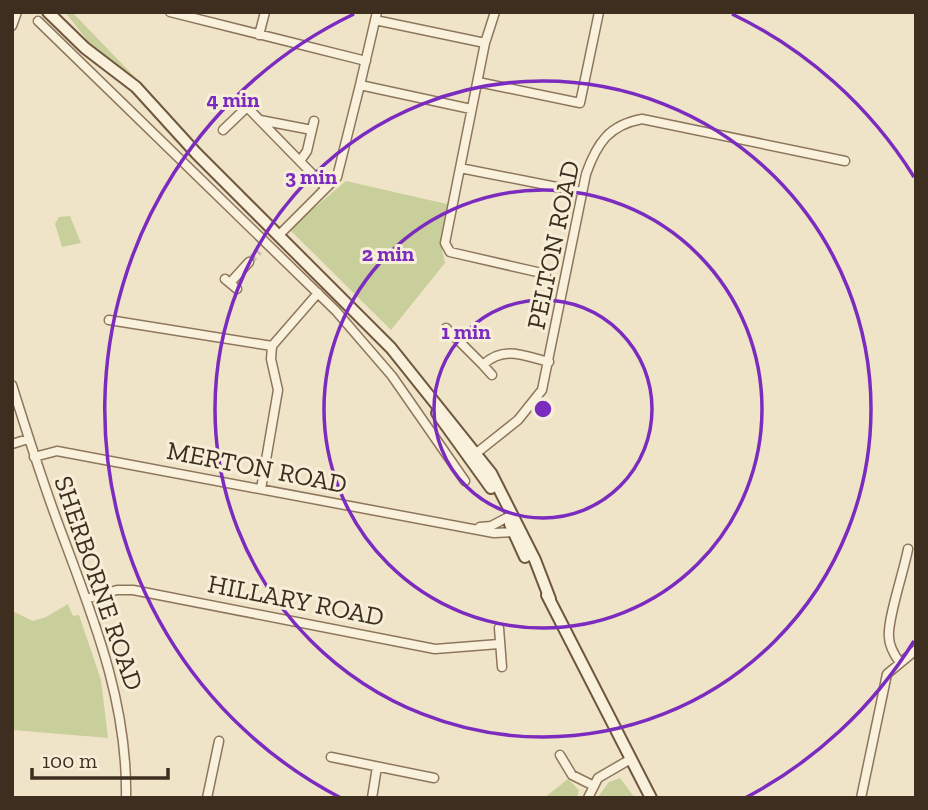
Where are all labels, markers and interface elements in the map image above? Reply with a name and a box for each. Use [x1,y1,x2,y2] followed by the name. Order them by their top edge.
[206,87,260,112] text: 4 min
[520,158,586,332] street label: PELTON ROAD
[285,164,338,189] text: 3 min
[362,241,415,266] text: 2 min
[441,319,491,344] text: 1 min
[531,397,555,421] centre of rings
[164,434,350,500] street label: MERTON ROAD
[47,472,151,694] street label: SHERBORNE ROAD
[205,567,387,633] street label: HILLARY ROAD
[32,736,168,780] scale bar
[42,748,97,773] text: 100 m

